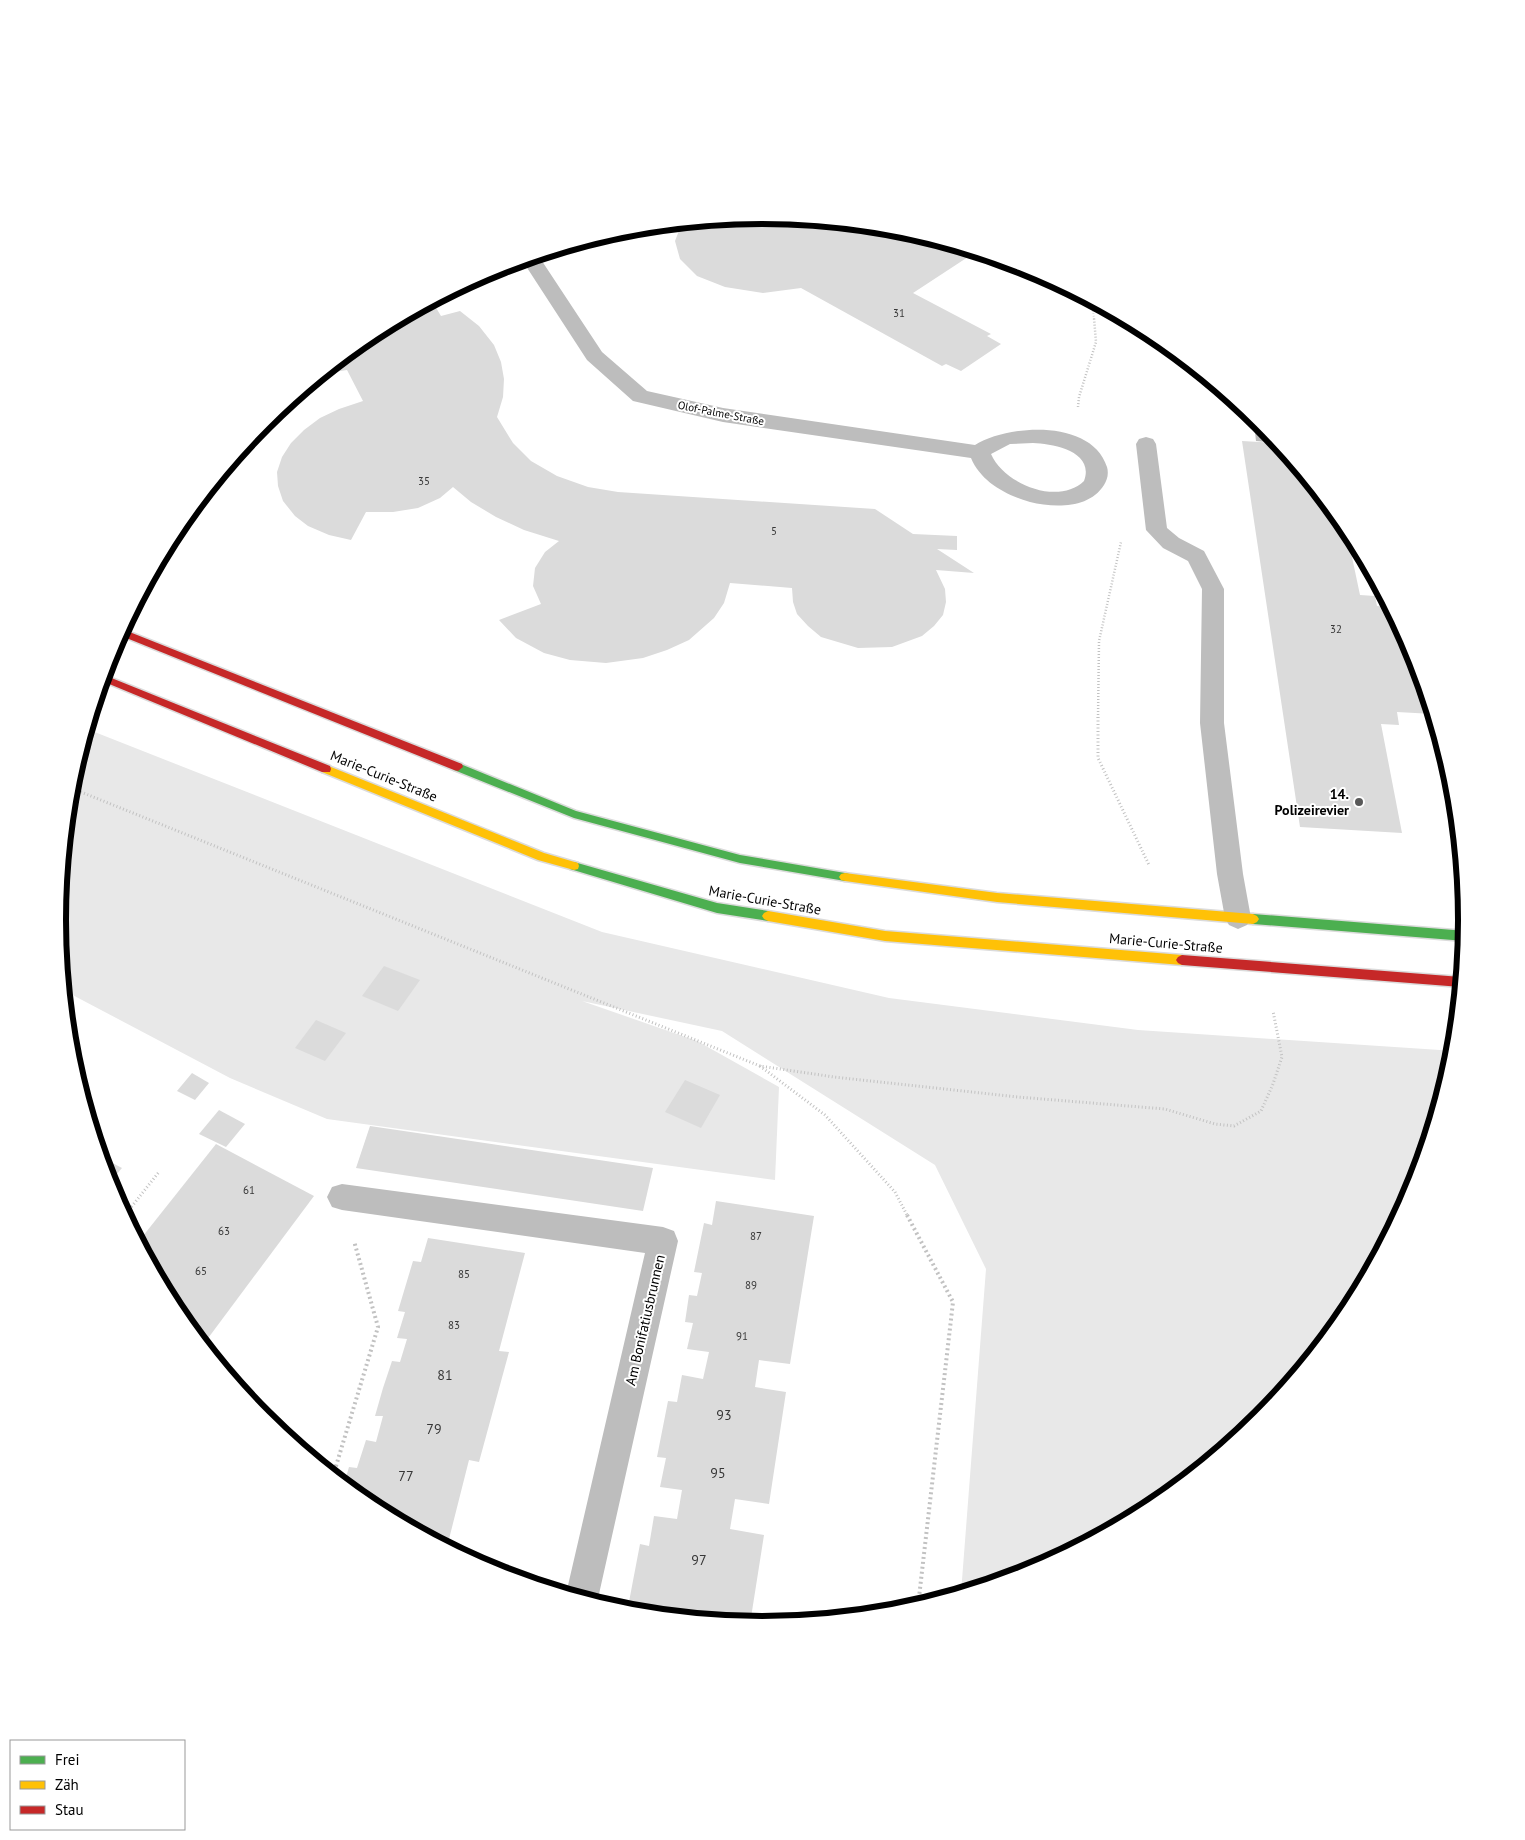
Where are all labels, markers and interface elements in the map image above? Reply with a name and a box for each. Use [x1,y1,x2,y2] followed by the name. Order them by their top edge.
[893,306,905,320] house number: 31
[677,398,766,428] street label: Olof-Palme-Straße
[418,474,430,488] house number: 35
[771,524,777,538] house number: 5
[1330,622,1342,636] house number: 32
[328,746,440,806] street label: Marie-Curie-Straße
[1275,785,1349,819] place label: 14. Polizeirevier
[1353,796,1365,808] marker: 14. Polizeirevier
[707,881,823,919] street label: Marie-Curie-Straße
[1108,929,1224,957] street label: Marie-Curie-Straße
[243,1183,255,1197] house number: 61
[218,1224,230,1238] house number: 63
[750,1229,762,1243] house number: 87
[621,1253,669,1387] street label: Am Bonifatiusbrunnen
[195,1264,207,1278] house number: 65
[458,1267,470,1281] house number: 85
[745,1278,757,1292] house number: 89
[448,1318,460,1332] house number: 83
[736,1329,748,1343] house number: 91
[437,1366,453,1384] house number: 81
[716,1406,732,1424] house number: 93
[426,1420,442,1438] house number: 79
[710,1464,726,1482] house number: 95
[398,1467,414,1485] house number: 77
[691,1551,707,1569] house number: 97
[10,1740,185,1830] legend
[55,1750,80,1769] text: Frei
[55,1775,79,1794] text: Zäh
[55,1800,84,1819] text: Stau

